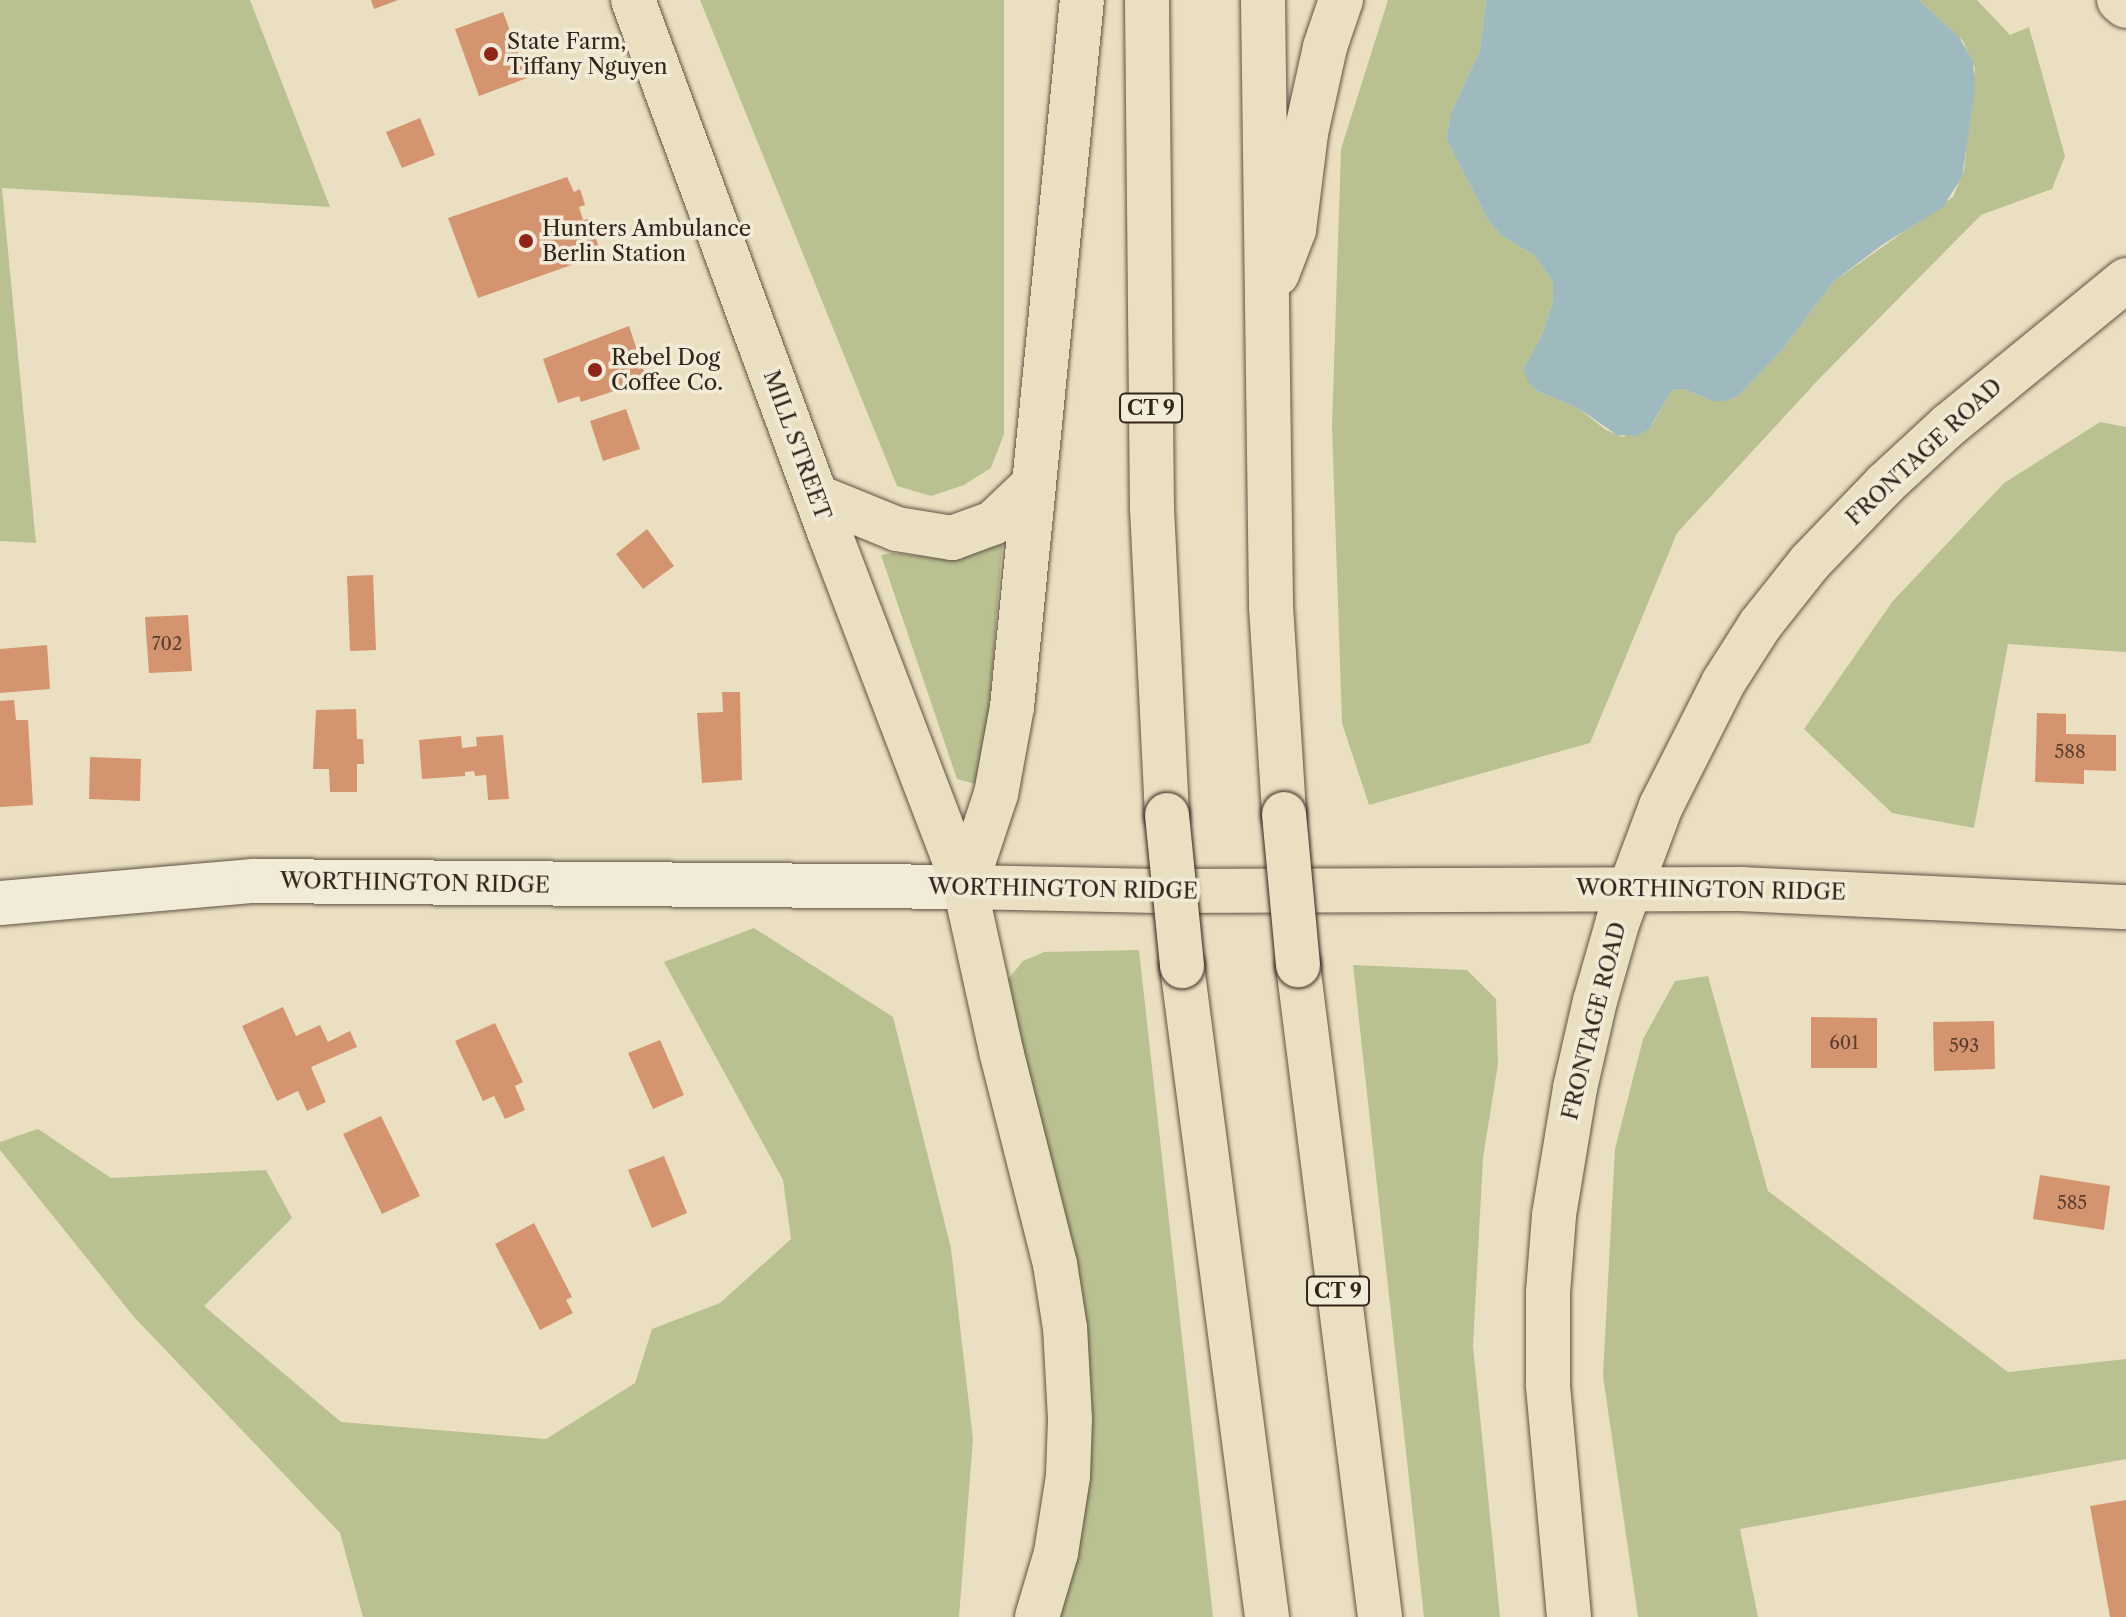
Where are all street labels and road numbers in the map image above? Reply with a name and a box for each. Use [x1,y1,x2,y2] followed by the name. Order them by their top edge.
[758,366,836,524] street label: MILL STREET
[1841,373,2007,531] street label: FRONTAGE ROAD
[1117,392,1185,424] road number: CT 9
[280,867,550,899] street label: WORTHINGTON RIDGE
[928,873,1198,905] street label: WORTHINGTON RIDGE
[1576,874,1846,906] street label: WORTHINGTON RIDGE
[1557,919,1631,1123] street label: FRONTAGE ROAD
[1304,1275,1372,1307] road number: CT 9

